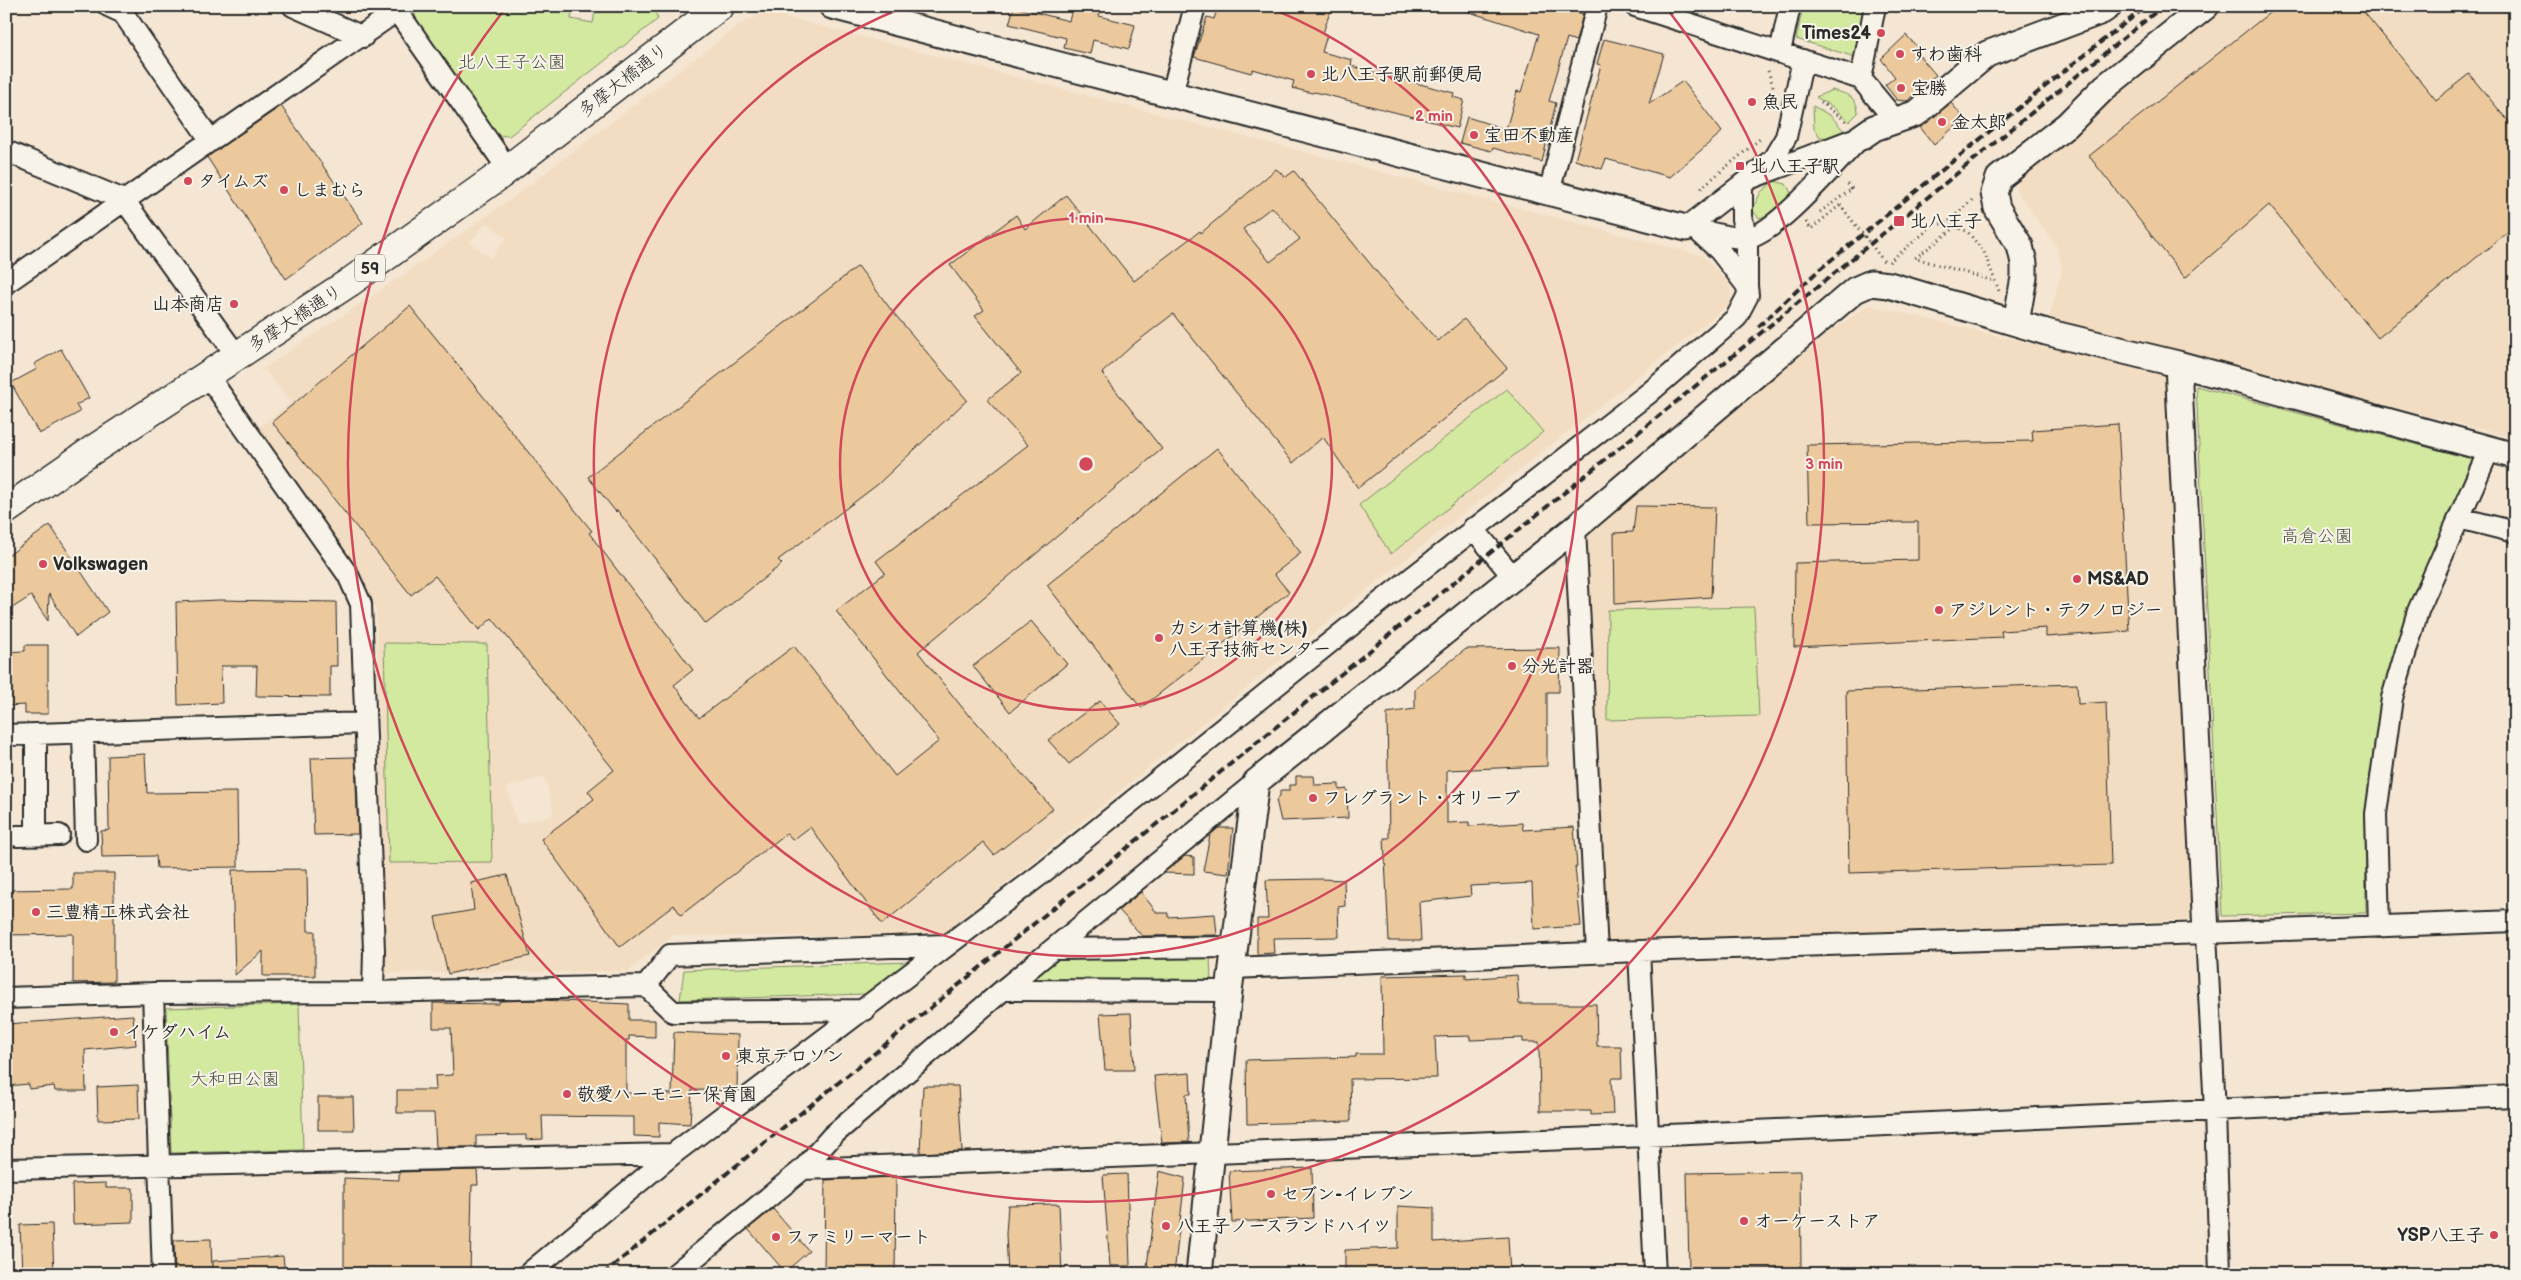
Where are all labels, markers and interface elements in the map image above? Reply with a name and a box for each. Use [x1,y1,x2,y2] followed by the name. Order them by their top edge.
[1802,23,1871,44] place label: Times24
[1875,27,1887,39] marker: Times24
[574,39,672,122] street label: 多摩大橋通り
[1910,44,1982,65] place label: すわ歯科
[1894,48,1906,60] marker: すわ歯科
[458,52,566,73] park label: 北八王子公園
[1321,64,1483,85] place label: 北八王子駅前郵便局
[1305,68,1317,80] marker: 北八王子駅前郵便局
[1911,78,1947,99] place label: 宝勝
[1895,82,1907,94] marker: 宝勝
[1762,92,1798,113] place label: 魚民
[1746,96,1758,108] marker: 魚民
[1415,107,1453,126] text: 2 min
[1952,112,2006,133] place label: 金太郎
[1936,116,1948,128] marker: 金太郎
[1484,125,1574,146] place label: 宝田不動産
[1468,129,1480,141] marker: 宝田不動産
[1750,156,1840,177] place label: 北八王子駅
[1734,160,1746,172] marker: 北八王子駅
[198,171,269,192] place label: タイムズ
[182,175,194,187] marker: タイムズ
[294,180,366,201] place label: しまむら
[278,184,290,196] marker: しまむら
[1068,209,1104,228] text: 1 min
[1910,211,1982,232] place label: 北八王子
[1892,214,1906,228] marker: 北八王子
[355,254,385,282] road number: 59
[244,280,346,357] street label: 多摩大橋通り
[152,294,224,315] place label: 山本商店
[228,298,240,310] marker: 山本商店
[1077,455,1095,473] centre of rings
[1805,455,1843,474] text: 3 min
[2281,526,2353,547] park label: 高倉公園
[53,554,148,575] place label: Volkswagen
[37,558,49,570] marker: Volkswagen
[2087,569,2149,590] place label: MS&AD
[2071,573,2083,585] marker: MS&AD
[1949,600,2162,621] place label: アジレント・テクノロジー
[1933,604,1945,616] marker: アジレント・テクノロジー
[1169,618,1331,660] place label: カシオ計算機(株) 八王子技術センター
[1153,632,1165,644] marker: カシオ計算機(株) 八王子技術センター
[1522,656,1594,677] place label: 分光計器
[1506,660,1518,672] marker: 分光計器
[1323,788,1520,809] place label: フレグラント・オリーブ
[1307,792,1319,804] marker: フレグラント・オリーブ
[46,902,190,923] place label: 三豊精工株式会社
[30,906,42,918] marker: 三豊精工株式会社
[124,1022,231,1043] place label: イケダハイム
[108,1026,120,1038] marker: イケダハイム
[736,1046,844,1067] place label: 東京テロソン
[720,1050,732,1062] marker: 東京テロソン
[190,1069,280,1090] park label: 大和田公園
[577,1084,757,1105] place label: 敬愛ハーモニー保育園
[561,1088,573,1100] marker: 敬愛ハーモニー保育園
[1281,1184,1414,1205] place label: セブン-イレブン
[1265,1188,1277,1200] marker: セブン-イレブン
[1754,1211,1880,1232] place label: オーケーストア
[1738,1215,1750,1227] marker: オーケーストア
[1176,1216,1391,1237] place label: 八王子ノースランドハイツ
[1160,1220,1172,1232] marker: 八王子ノースランドハイツ
[2397,1225,2484,1246] place label: YSP八王子
[786,1227,931,1248] place label: ファミリーマート
[2488,1229,2500,1241] marker: YSP八王子
[770,1231,782,1243] marker: ファミリーマート

